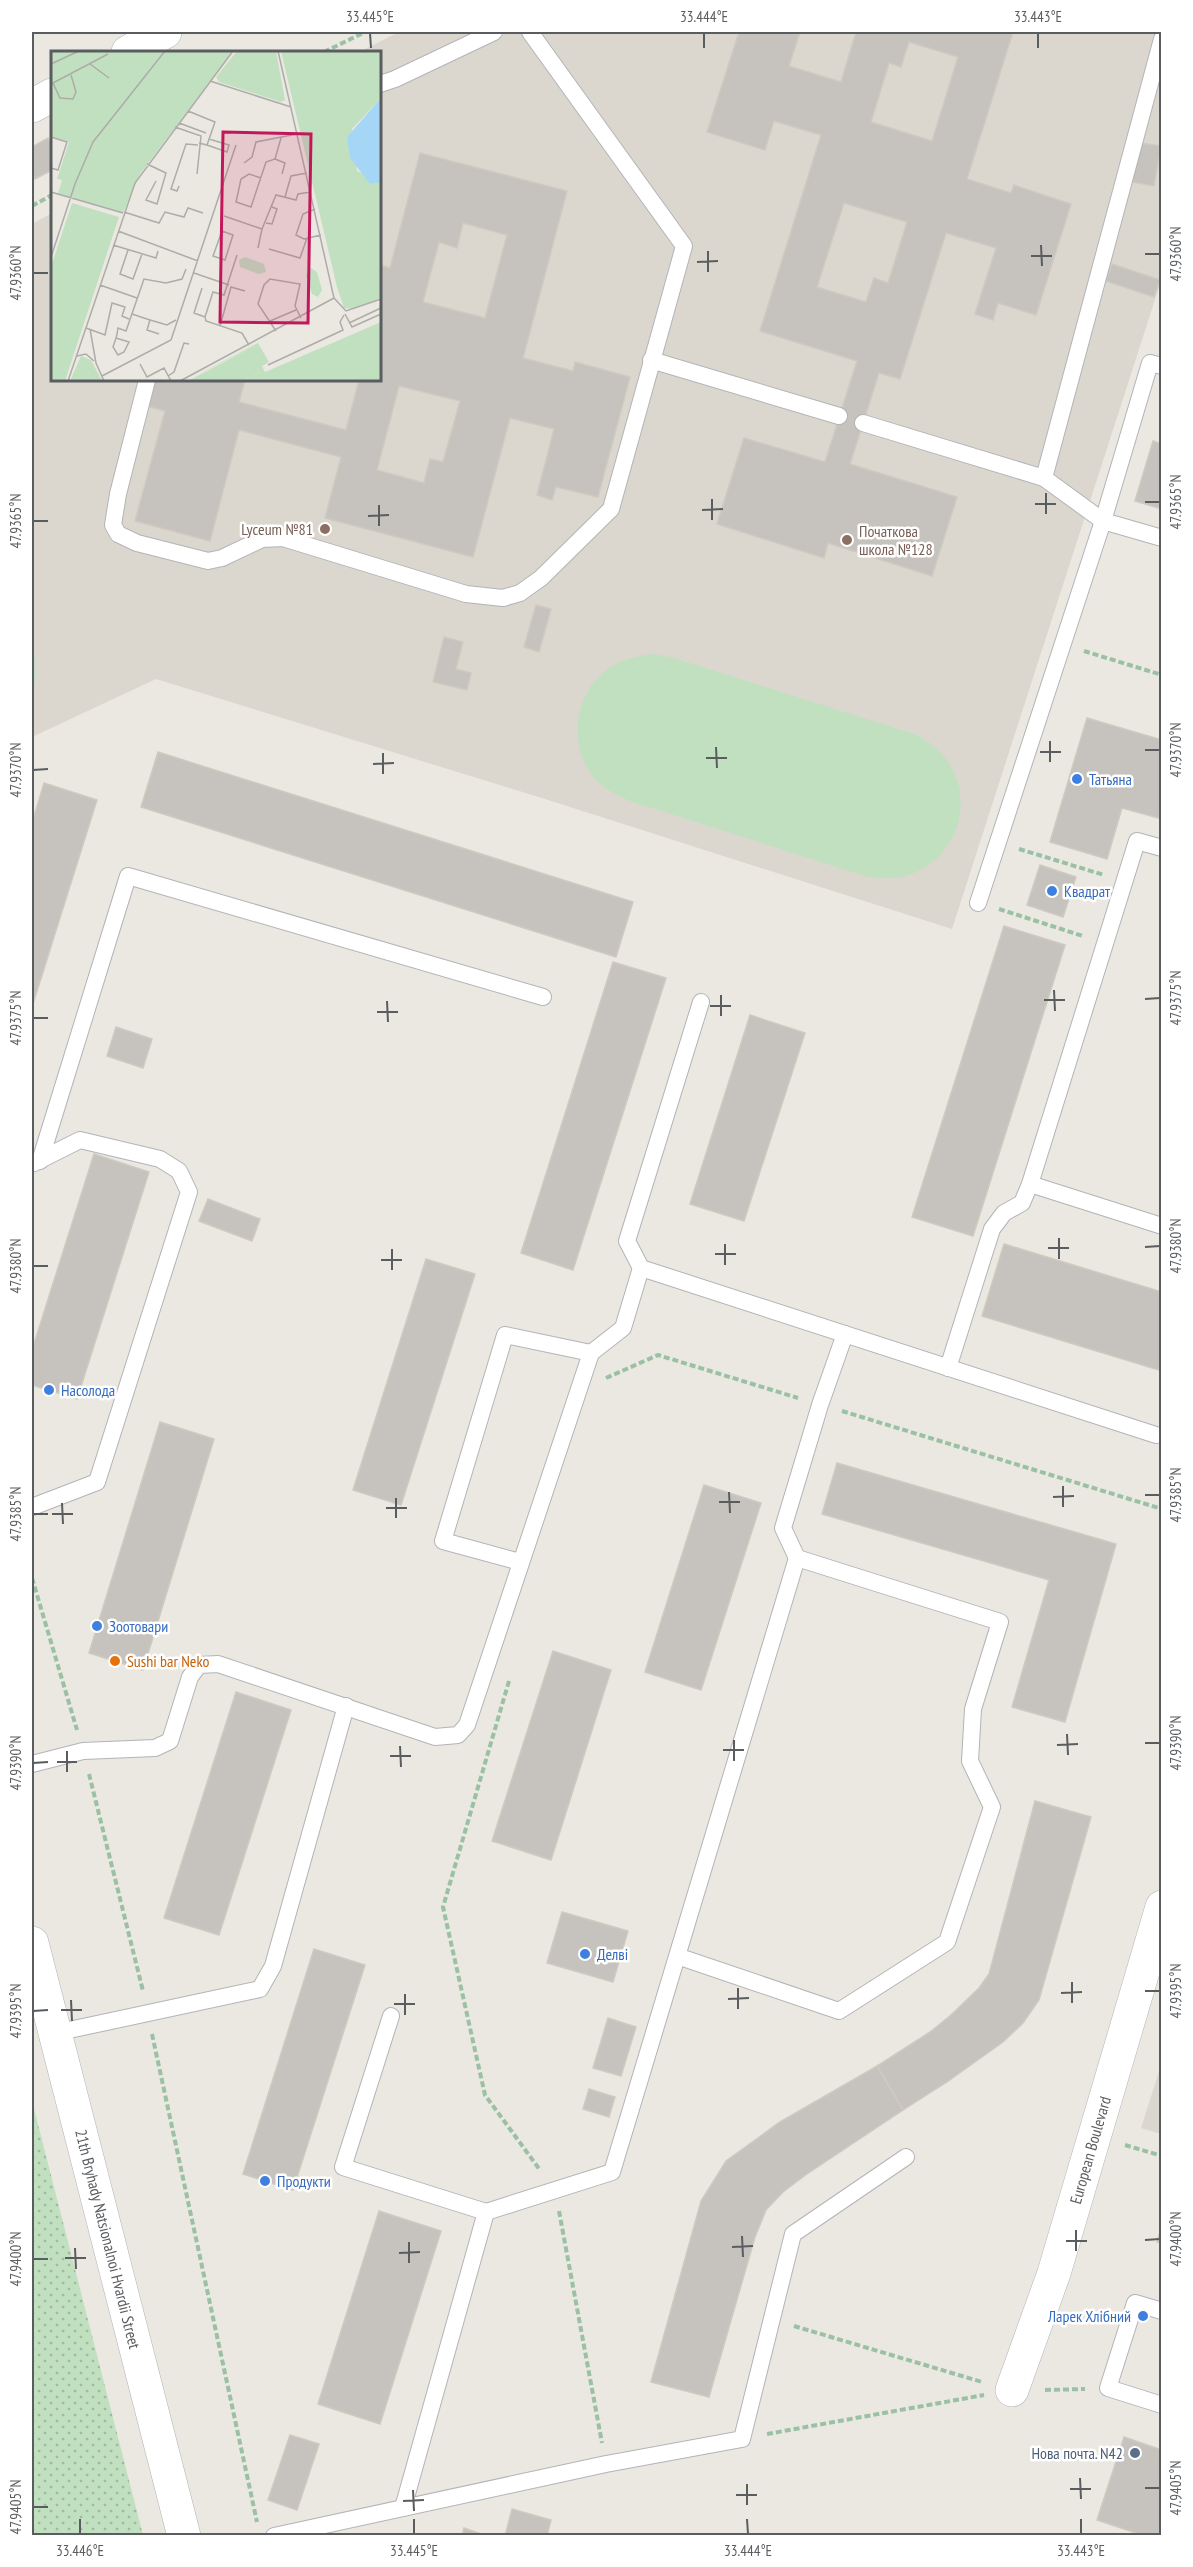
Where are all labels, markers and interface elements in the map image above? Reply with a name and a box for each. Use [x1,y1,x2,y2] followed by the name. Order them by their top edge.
[346,7,394,26] text: 33.445°E
[680,7,728,26] text: 33.444°E
[1014,7,1062,26] text: 33.443°E
[51,51,381,381] inset map
[1166,226,1185,282] text: 47.9360°N
[6,245,25,301] text: 47.9360°N
[1166,474,1185,530] text: 47.9365°N
[6,493,25,549] text: 47.9365°N
[241,519,313,539] place label: Lyceum №81
[859,521,933,559] place label: Початкова школа №128
[318,522,332,536] marker: Lyceum №81
[840,533,854,547] marker: Початкова школа №128
[1166,722,1185,778] text: 47.9370°N
[6,742,25,798] text: 47.9370°N
[1089,769,1132,789] place label: Татьяна
[1070,772,1084,786] marker: Татьяна
[1064,881,1111,901] place label: Квадрат
[1045,884,1059,898] marker: Квадрат
[1166,970,1185,1026] text: 47.9375°N
[6,990,25,1046] text: 47.9375°N
[1166,1218,1185,1274] text: 47.9380°N
[6,1238,25,1294] text: 47.9380°N
[61,1380,115,1400] place label: Насолода
[42,1383,56,1397] marker: Насолода
[1166,1467,1185,1523] text: 47.9385°N
[6,1486,25,1542] text: 47.9385°N
[109,1616,168,1636] place label: Зоотовари
[90,1619,104,1633] marker: Зоотовари
[127,1651,209,1671] place label: Sushi bar Neko
[108,1654,122,1668] marker: Sushi bar Neko
[1166,1715,1185,1771] text: 47.9390°N
[6,1735,25,1791] text: 47.9390°N
[597,1944,628,1964] place label: Делві
[578,1947,592,1961] marker: Делві
[1166,1963,1185,2019] text: 47.9395°N
[6,1983,25,2039] text: 47.9395°N
[1065,2094,1115,2206] street label: European Boulevard
[71,2127,145,2351] street label: 21th Bryhady Natsionalnoi Hvardii Street
[277,2171,331,2191] place label: Продукти
[258,2174,272,2188] marker: Продукти
[1166,2211,1185,2267] text: 47.9400°N
[6,2231,25,2287] text: 47.9400°N
[1047,2306,1131,2326] place label: Ларек Хлібний
[1136,2309,1150,2323] marker: Ларек Хлібний
[1031,2443,1123,2463] place label: Нова почта. N42
[1128,2446,1142,2460] marker: Нова почта. N42
[1166,2460,1185,2516] text: 47.9405°N
[6,2479,25,2535] text: 47.9405°N
[56,2541,104,2560] text: 33.446°E
[390,2541,438,2560] text: 33.445°E
[724,2541,772,2560] text: 33.444°E
[1057,2541,1105,2560] text: 33.443°E

